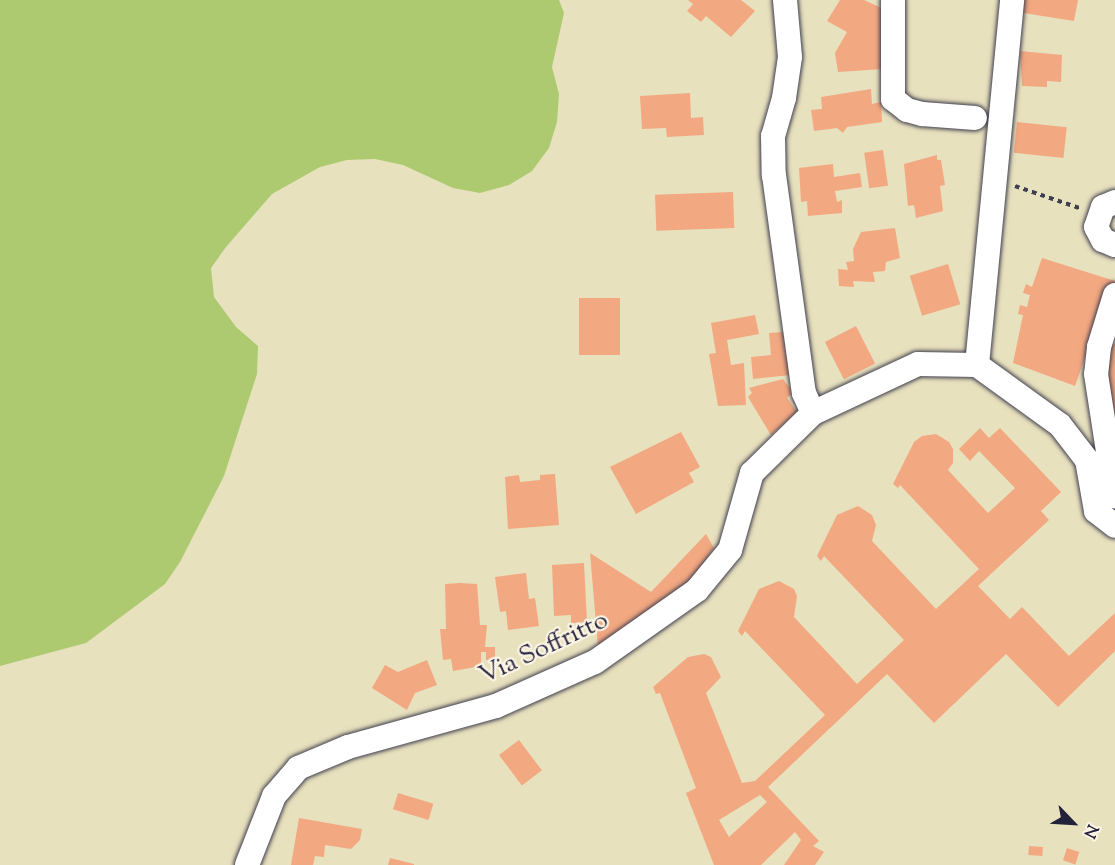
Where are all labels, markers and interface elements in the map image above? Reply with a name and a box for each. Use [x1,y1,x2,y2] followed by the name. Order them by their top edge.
[474,606,614,692] street label: Via Soffritto
[1043,793,1103,853] north arrow
[1077,820,1103,841] text: N

